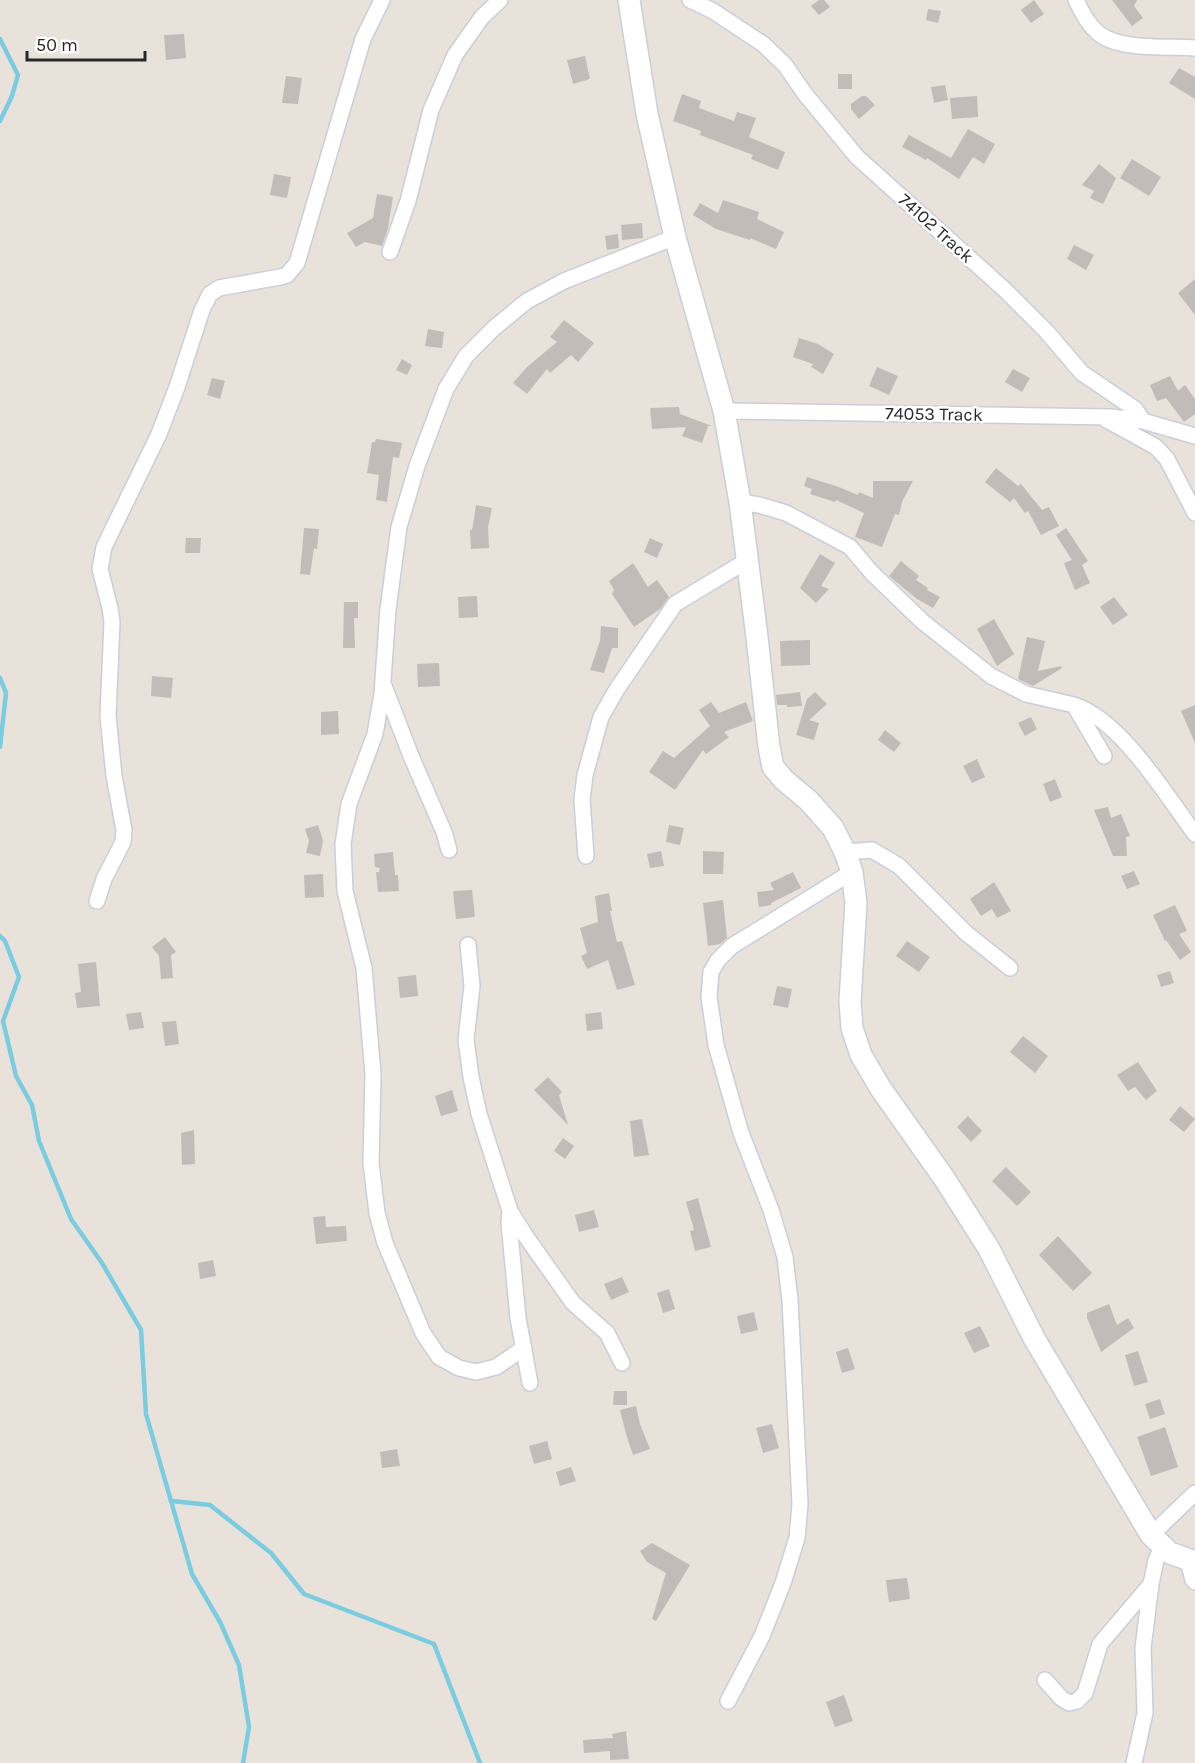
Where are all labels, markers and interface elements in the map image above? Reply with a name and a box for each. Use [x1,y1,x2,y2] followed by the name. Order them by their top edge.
[27,24,146,62] scale bar
[36,34,78,56] text: 50 m
[894,189,978,267] street label: 74102 Track
[885,402,983,426] street label: 74053 Track

